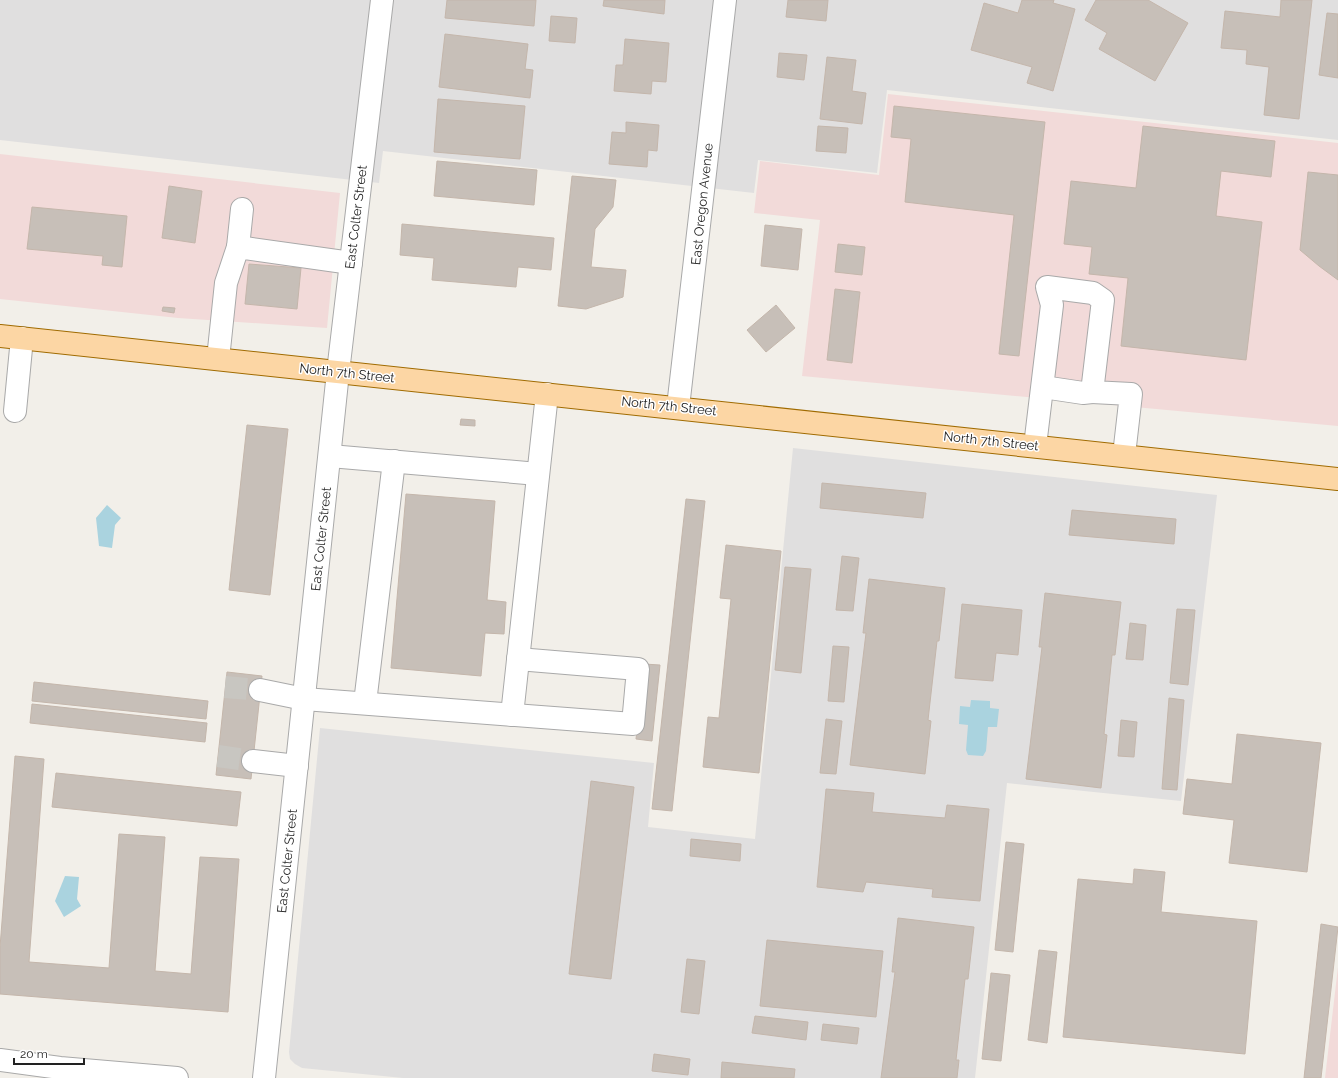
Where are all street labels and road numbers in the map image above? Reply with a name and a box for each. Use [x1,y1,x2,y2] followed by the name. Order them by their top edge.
[688,142,716,266] street label: East Oregon Avenue
[342,164,370,270] street label: East Colter Street
[299,361,396,386] street label: North 7th Street
[621,394,718,419] street label: North 7th Street
[943,429,1040,454] street label: North 7th Street
[308,486,334,592] street label: East Colter Street
[274,808,300,914] street label: East Colter Street

